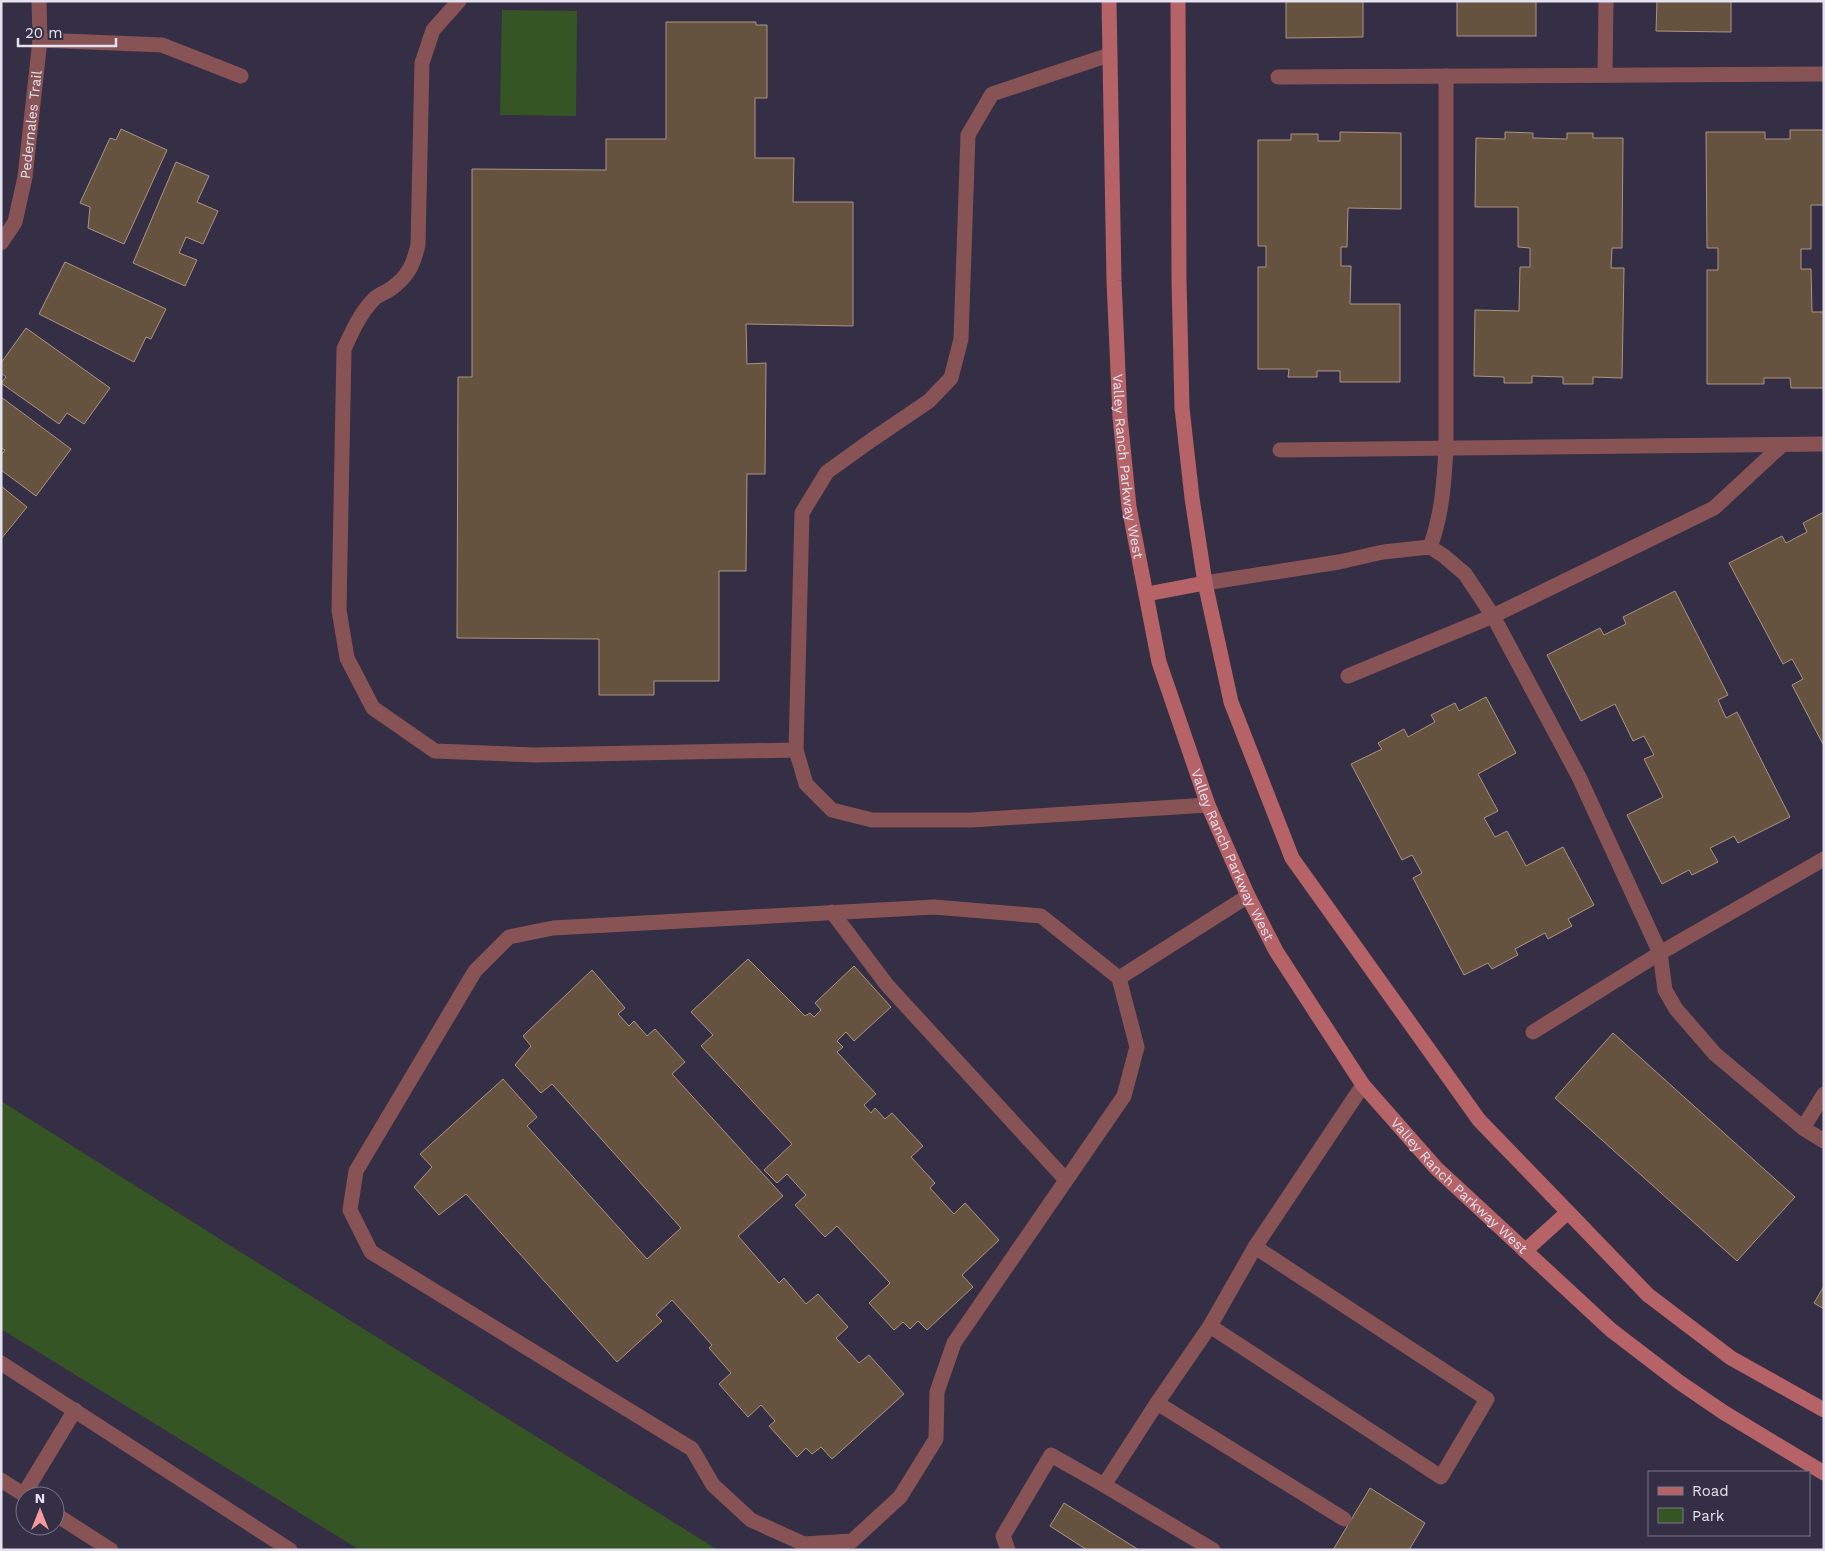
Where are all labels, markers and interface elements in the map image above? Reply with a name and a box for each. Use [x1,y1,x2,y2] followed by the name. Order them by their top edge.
[18,15,115,47] scale bar
[25,24,63,42] text: 20 m
[17,69,45,180] street label: Pedernales Trail
[1110,373,1147,560] street label: Valley Ranch Parkway West
[1188,767,1277,943] street label: Valley Ranch Parkway West
[1388,1114,1531,1257] street label: Valley Ranch Parkway West
[1648,1471,1810,1536] legend
[1692,1482,1729,1500] text: Road
[15,1486,65,1536] north arrow
[35,1490,45,1506] text: N
[1692,1507,1725,1525] text: Park

